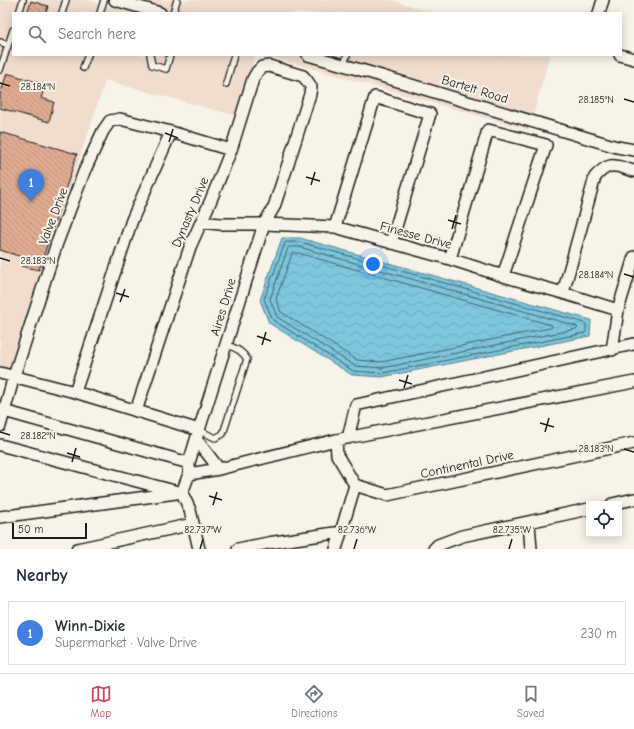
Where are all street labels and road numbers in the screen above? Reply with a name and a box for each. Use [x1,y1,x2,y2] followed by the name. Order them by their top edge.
[440,72,510,106] street label: Bartelt Road
[168,174,212,250] street label: Dynasty Drive
[35,185,71,247] street label: Valve Drive
[378,218,454,252] street label: Finesse Drive
[207,276,239,338] street label: Aires Drive
[419,447,515,481] street label: Continental Drive

